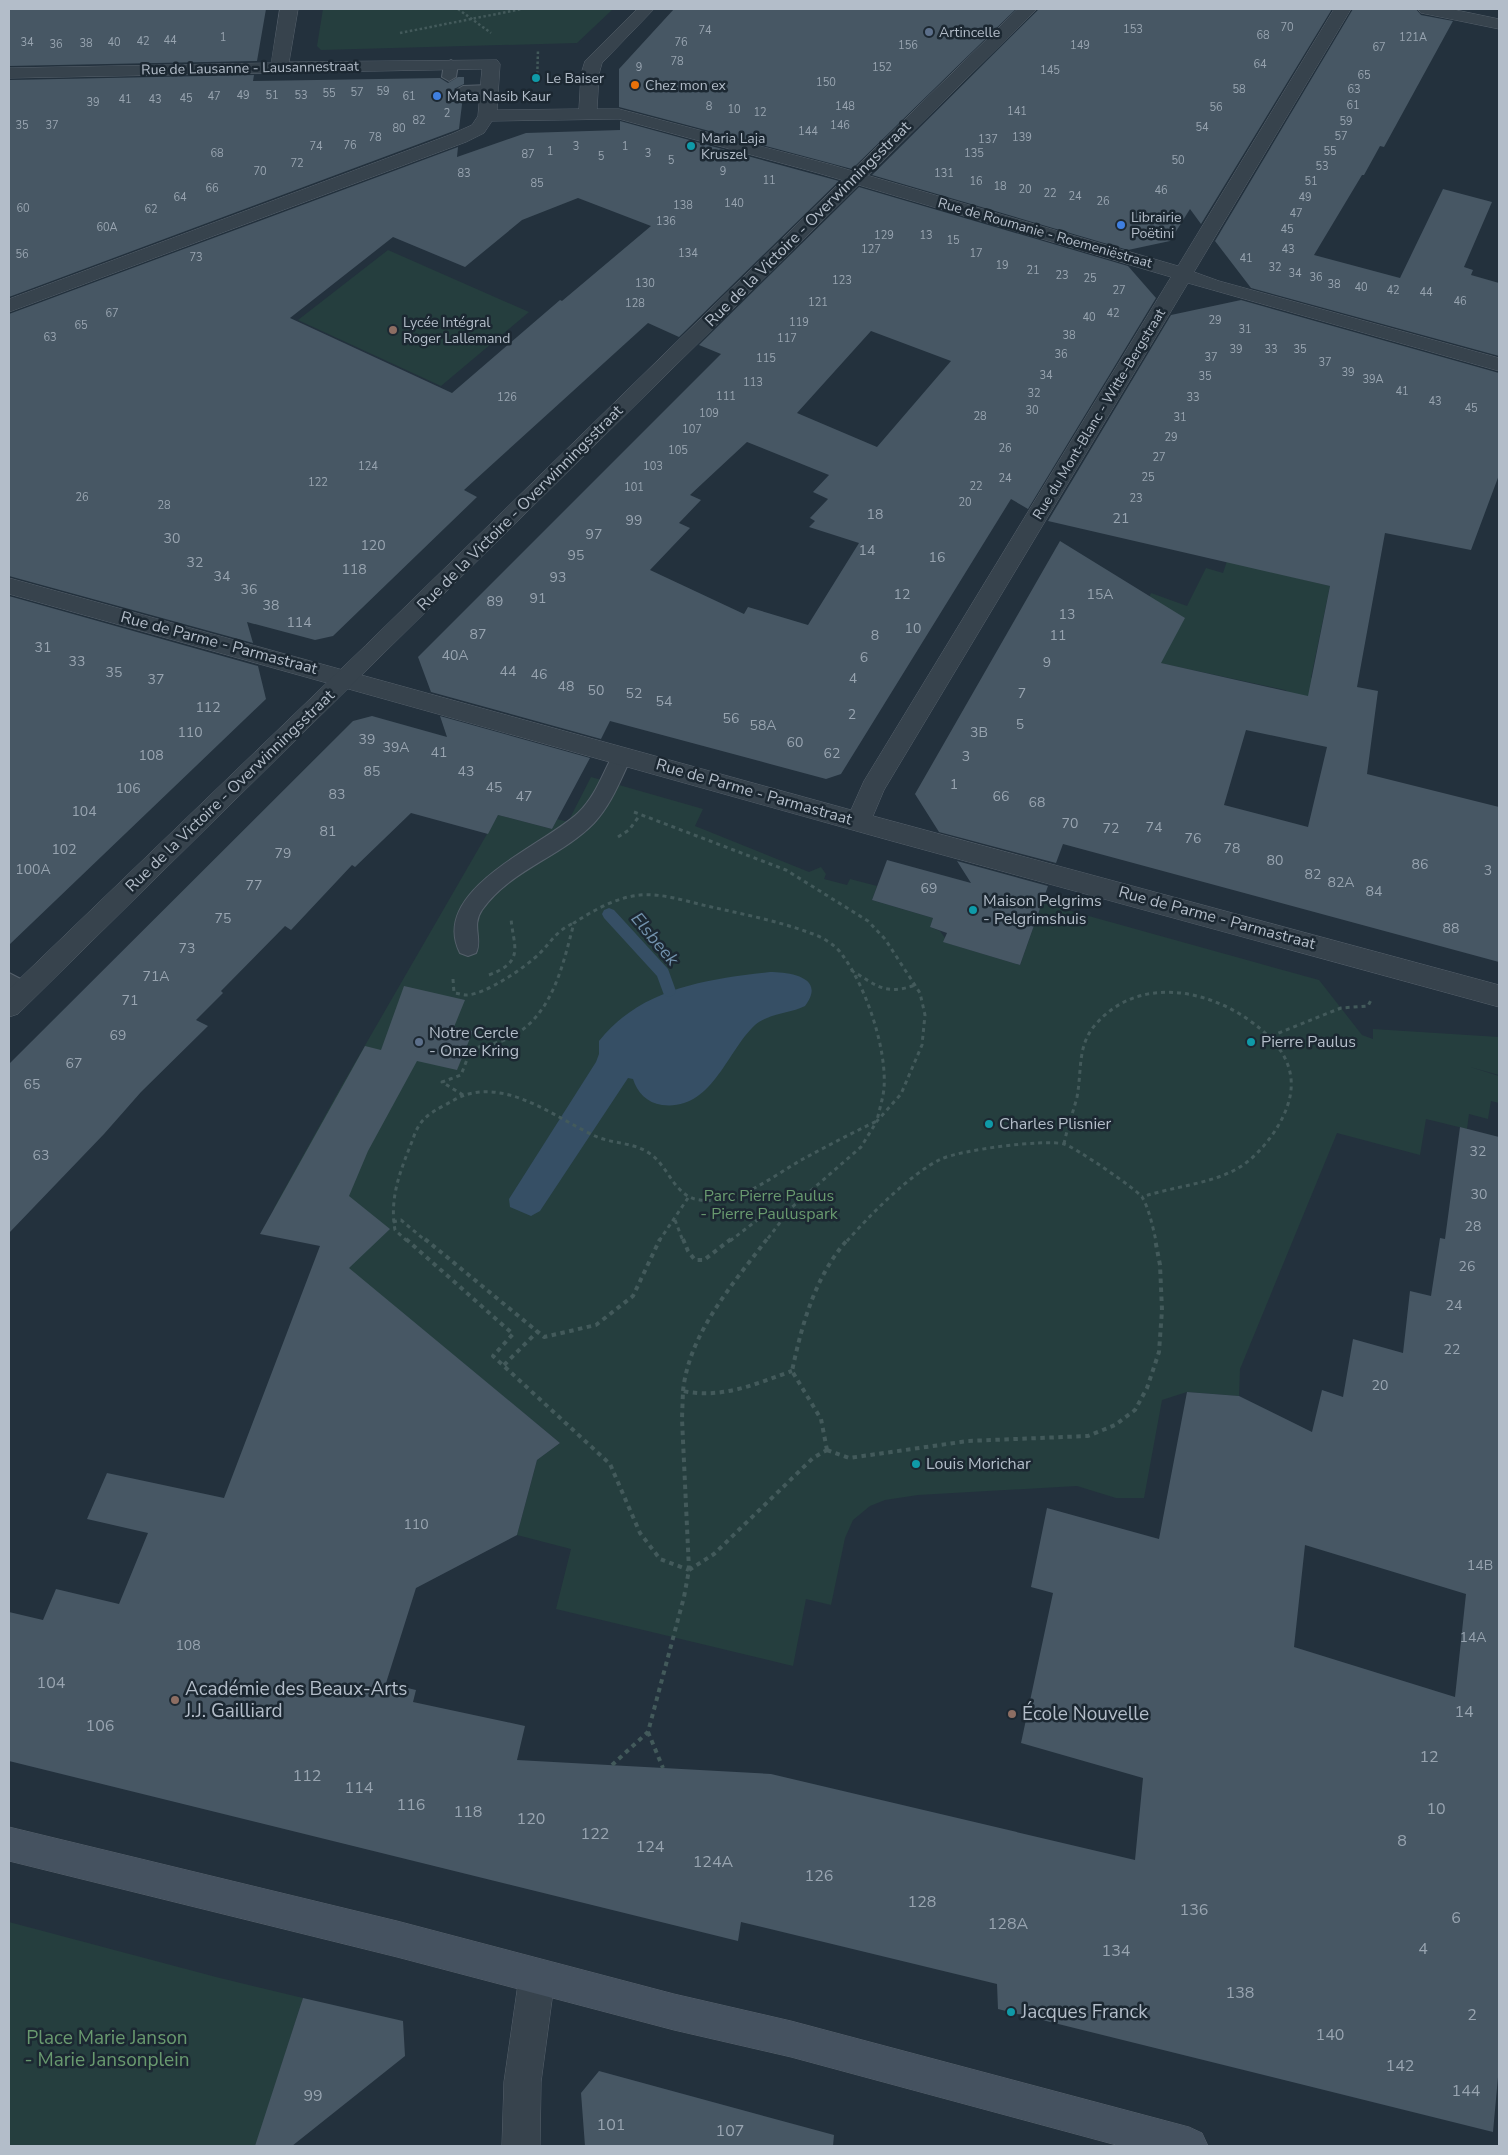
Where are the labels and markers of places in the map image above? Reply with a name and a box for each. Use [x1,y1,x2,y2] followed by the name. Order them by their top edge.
[939,23,1000,42] place label: Artincelle
[923,26,935,38] marker: Artincelle
[546,69,604,88] place label: Le Baiser
[530,72,542,84] marker: Le Baiser
[645,76,727,95] place label: Chez mon ex
[629,79,641,91] marker: Chez mon ex
[447,87,551,106] place label: Mata Nasib Kaur
[431,90,443,102] marker: Mata Nasib Kaur
[701,129,765,164] place label: Maria Laja Kruszel
[685,140,697,152] marker: Maria Laja Kruszel
[1131,208,1181,243] place label: Librairie Poëtini
[1115,219,1127,231] marker: Librairie Poëtini
[403,313,510,348] place label: Lycée Intégral Roger Lallemand
[387,324,399,336] marker: Lycée Intégral Roger Lallemand
[983,890,1102,930] place label: Maison Pelgrims - Pelgrimshuis
[967,904,979,916] marker: Maison Pelgrims - Pelgrimshuis
[429,1022,519,1062] place label: Notre Cercle - Onze Kring
[1261,1031,1356,1053] place label: Pierre Paulus
[413,1036,425,1048] marker: Notre Cercle - Onze Kring
[1245,1036,1257,1048] marker: Pierre Paulus
[999,1113,1112,1135] place label: Charles Plisnier
[983,1118,995,1130] marker: Charles Plisnier
[926,1453,1031,1475] place label: Louis Morichar
[910,1458,922,1470] marker: Louis Morichar
[184,1676,407,1724] place label: Académie des Beaux-Arts J.J. Gailliard
[169,1694,181,1706] marker: Académie des Beaux-Arts J.J. Gailliard
[1022,1701,1149,1727] place label: École Nouvelle
[1006,1708,1018,1720] marker: École Nouvelle
[1020,1999,1148,2025] place label: Jacques Franck
[1005,2006,1017,2018] marker: Jacques Franck

